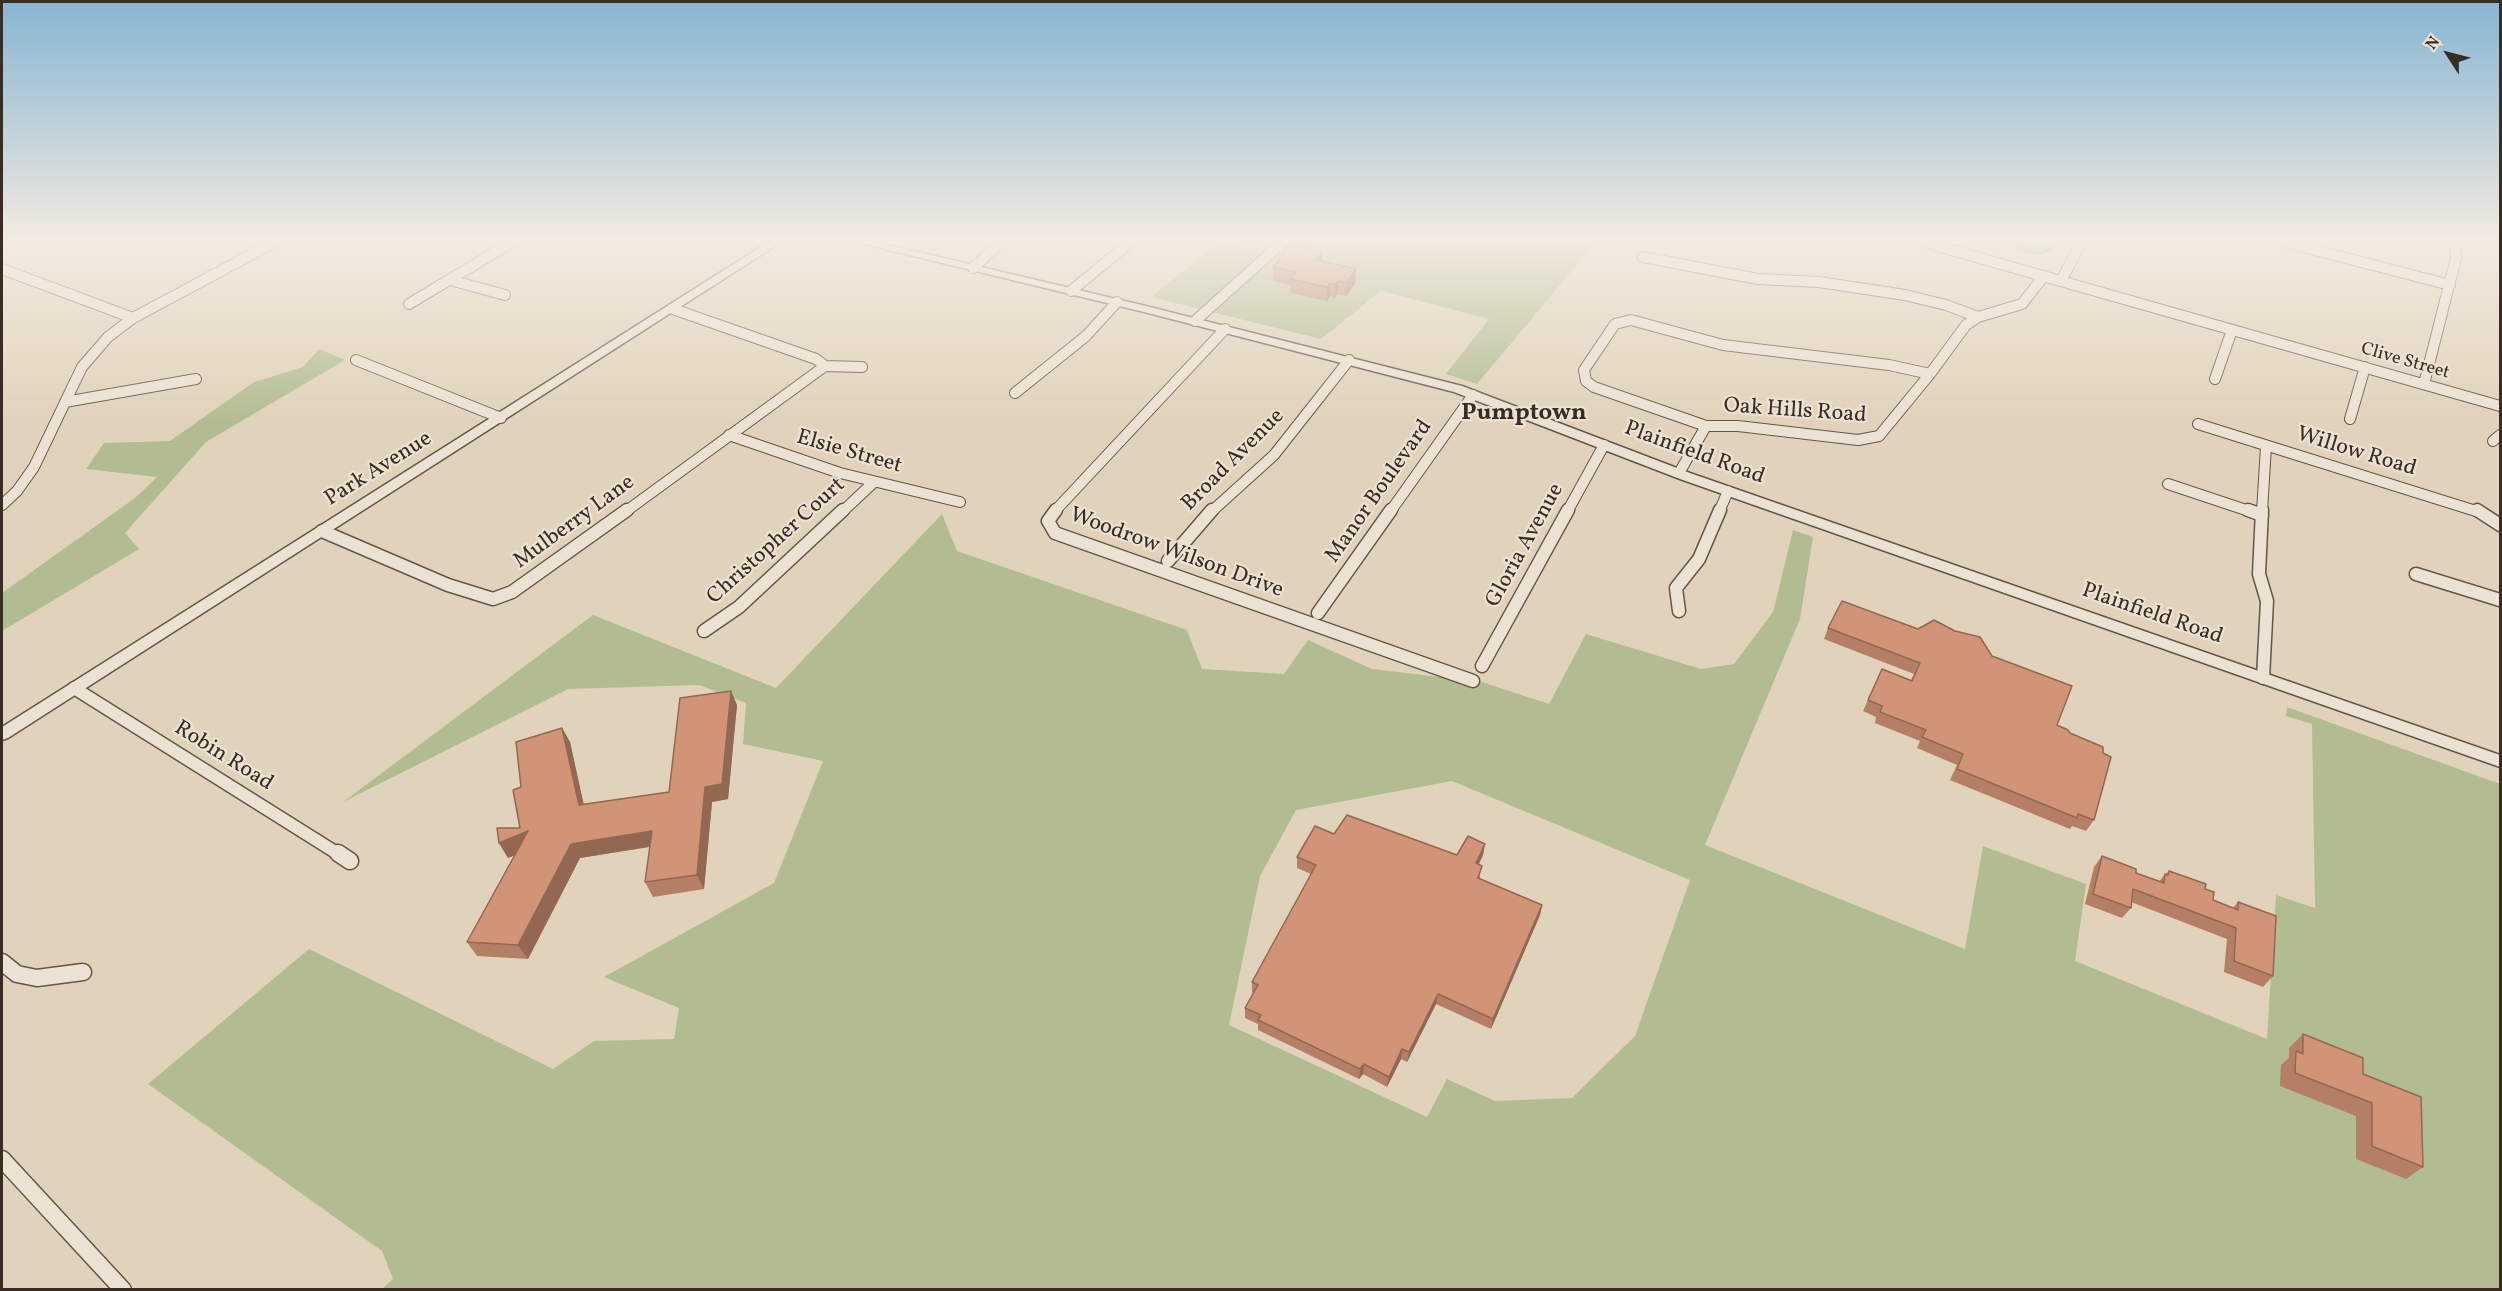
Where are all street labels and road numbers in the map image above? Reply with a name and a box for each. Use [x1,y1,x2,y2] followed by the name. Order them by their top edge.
[2358,339,2452,385] street label: Clive Street
[1723,394,1867,430] street label: Oak Hills Road
[1177,404,1291,518] street label: Broad Avenue
[1321,415,1439,569] street label: Manor Boulevard
[1620,416,1768,492] street label: Plainfield Road
[2293,422,2419,484] street label: Willow Road
[793,425,905,481] street label: Elsie Street
[321,427,437,513] street label: Park Avenue
[509,470,641,576] street label: Mulberry Lane
[702,473,852,611] street label: Christopher Court
[1481,479,1571,613] street label: Gloria Avenue
[1066,503,1286,605] street label: Woodrow Wilson Drive
[2078,579,2226,651] street label: Plainfield Road
[169,716,277,798] street label: Robin Road

